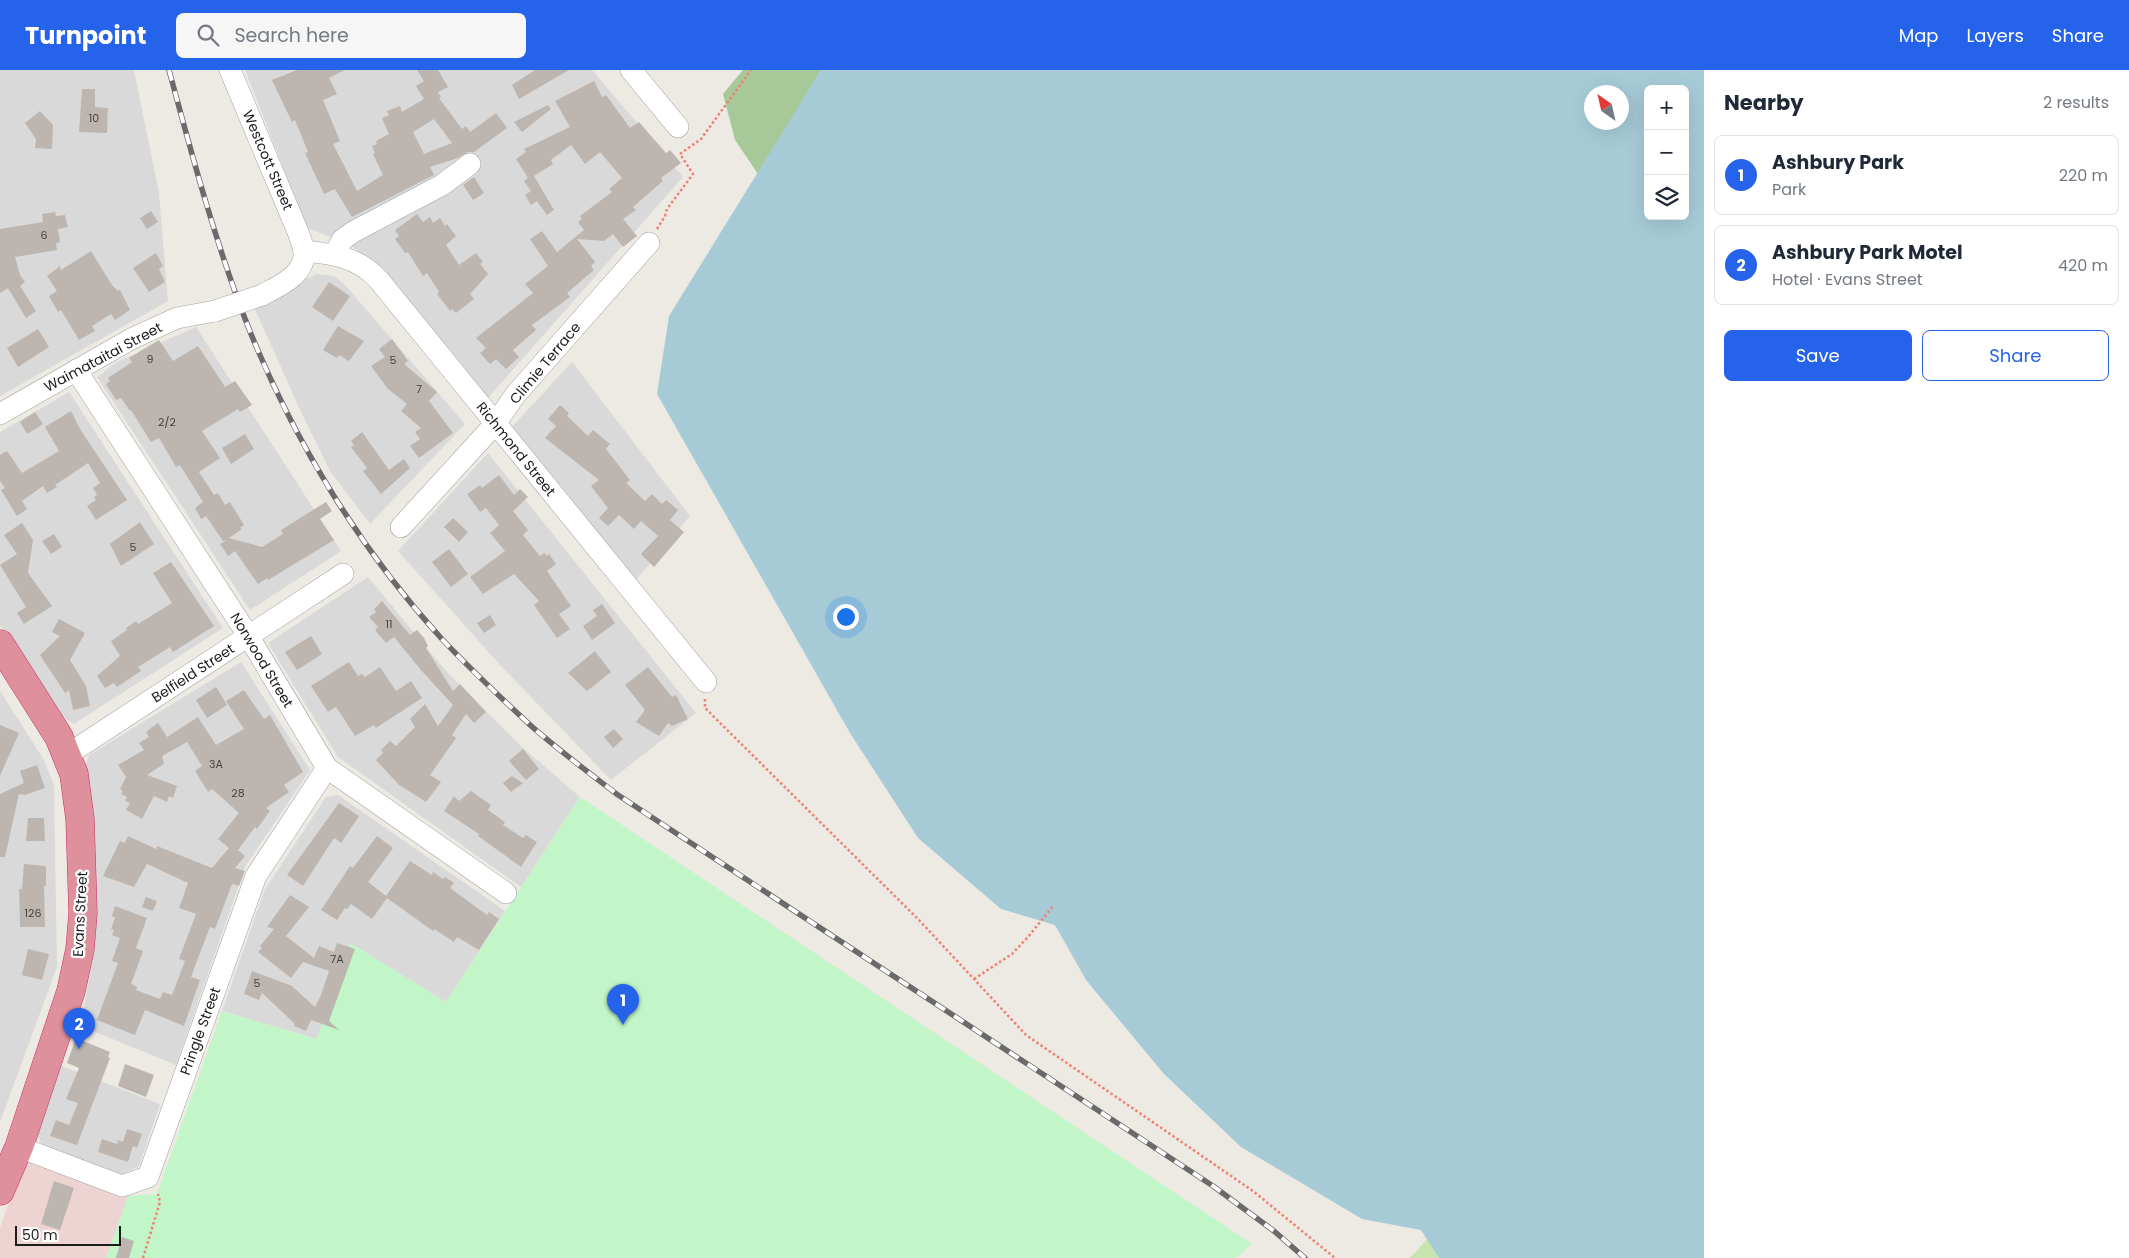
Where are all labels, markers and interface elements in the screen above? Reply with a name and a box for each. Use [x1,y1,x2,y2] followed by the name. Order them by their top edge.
[176,13,526,58] search box
[25,19,146,52] text: Turnpoint
[194,21,222,49] icon: search
[234,22,349,49] text: Search here
[1899,23,1939,48] text: Map
[1967,23,2024,48] text: Layers
[2052,23,2104,48] text: Share
[1584,85,1629,130] north arrow
[1644,85,1689,220] map controls
[1644,85,1689,130] button: +
[1724,88,1804,117] text: Nearby
[2043,91,2109,114] text: 2 results
[238,107,298,213] street label: Westcott Street
[89,110,99,126] house number: 10
[1644,130,1689,175] button: −
[1772,149,1904,176] text: Ashbury Park
[1738,164,1744,187] text: 1
[2059,164,2108,187] text: 220 m
[1644,175,1689,220] button: layers
[1772,178,1806,201] text: Park
[41,227,48,243] house number: 6
[1772,239,1963,266] text: Ashbury Park Motel
[1736,254,1746,277] text: 2
[2058,254,2108,277] text: 420 m
[1772,268,1923,291] text: Hotel · Evans Street
[40,317,166,397] street label: Waimataitai Street
[505,318,585,408] street label: Climie Terrace
[1724,330,1912,381] button: Save
[1922,330,2109,381] button: Share
[147,351,154,367] house number: 9
[390,352,397,368] house number: 5
[416,381,422,397] house number: 7
[472,398,560,500] street label: Richmond Street
[158,414,176,430] house number: 2/2
[130,539,137,555] house number: 5
[833,604,859,630] your location
[226,609,298,711] street label: Norwood Street
[385,616,393,632] house number: 11
[148,639,238,707] street label: Belfield Street
[209,756,224,772] house number: 3A
[231,785,245,801] house number: 28
[68,871,92,957] street label: Evans Street
[25,905,41,921] house number: 126
[330,951,344,967] house number: 7A
[254,975,261,991] house number: 5
[175,984,225,1078] street label: Pringle Street
[607,984,639,1025] pin: 1
[63,1008,95,1049] pin: 2
[15,1223,121,1246] scale bar
[22,1225,58,1245] text: 50 m

